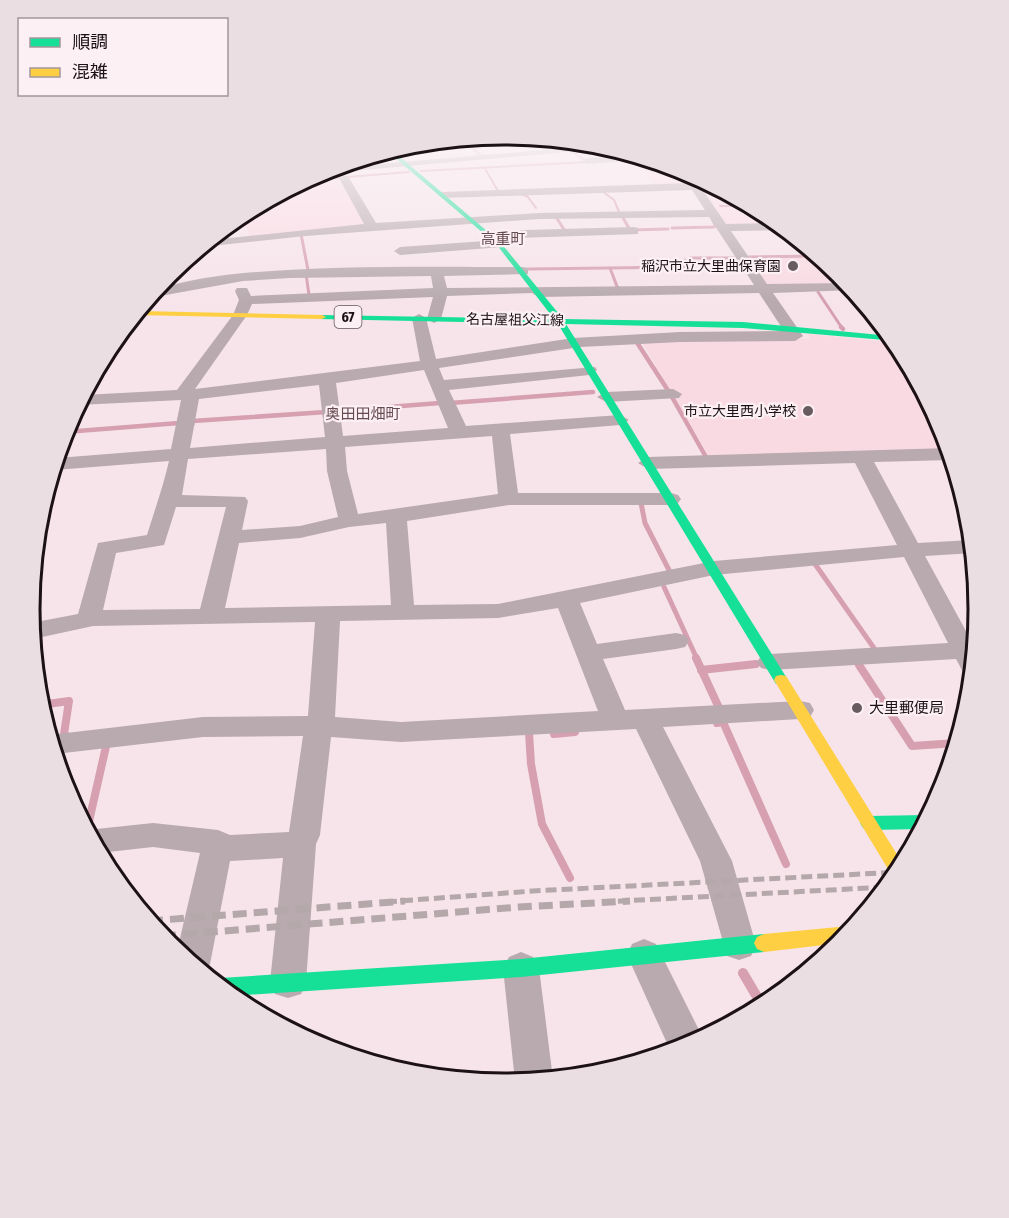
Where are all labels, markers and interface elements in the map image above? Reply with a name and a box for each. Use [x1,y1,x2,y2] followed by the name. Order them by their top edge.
[18,18,228,96] legend
[72,31,108,53] text: 順調
[72,61,108,83] text: 混雑
[480,230,526,248] district label: 高重町
[641,258,781,275] place label: 稲沢市立大里曲保育園
[786,259,800,273] marker: 稲沢市立大里曲保育園
[334,306,362,328] road number: 67
[466,311,564,329] street label: 名古屋祖父江線
[684,403,796,420] place label: 市立大里西小学校
[801,404,815,418] marker: 市立大里西小学校
[325,405,401,423] district label: 奥田田畑町
[869,699,944,717] place label: 大里郵便局
[850,701,864,715] marker: 大里郵便局

